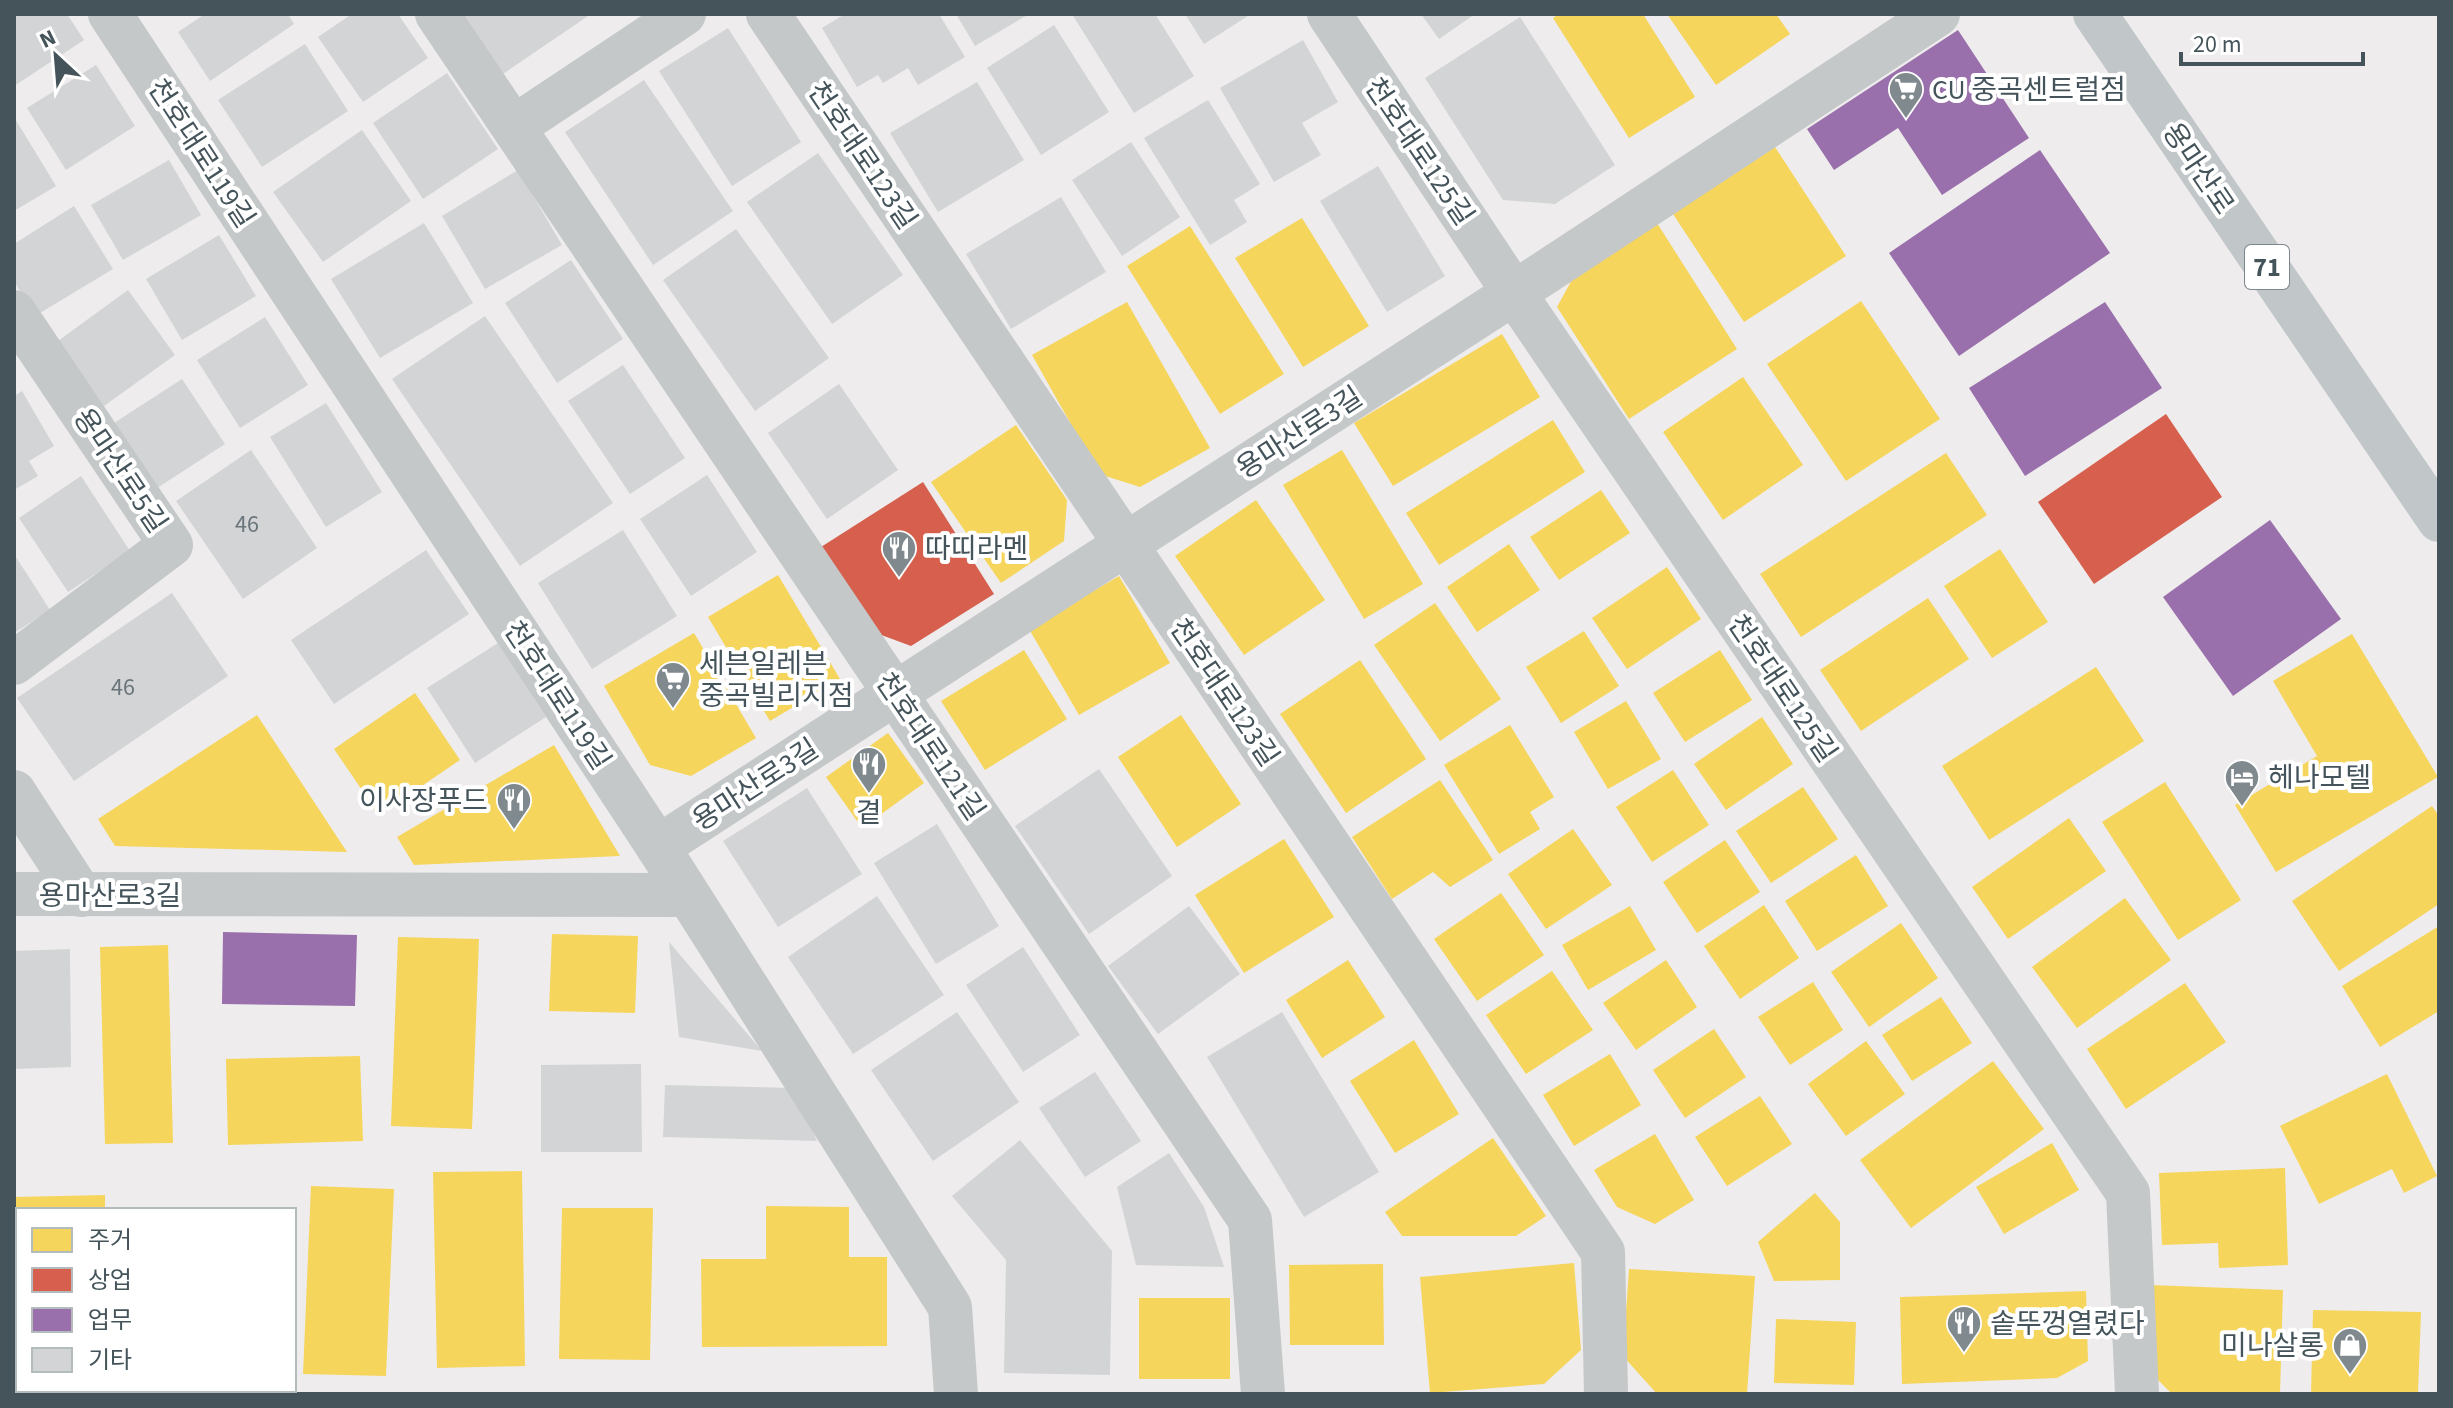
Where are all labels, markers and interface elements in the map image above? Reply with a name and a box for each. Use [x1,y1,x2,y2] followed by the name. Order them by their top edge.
[16,16,96,96] north arrow
[2181,16,2363,66] scale bar
[34,21,61,57] text: N
[2193,27,2242,62] text: 20 m
[1355,70,1483,233] street label: 천호대로125길
[1887,70,1925,120] supermarket icon: CU 중곡센트럴점
[1932,70,2126,110] place label: CU 중곡센트럴점
[138,71,264,236] street label: 천호대로119길
[798,74,926,237] street label: 천호대로123길
[2153,115,2244,222] street label: 용마산로
[2245,245,2289,289] road number: 71
[1229,377,1370,488] street label: 용마산로3길
[64,400,177,541] street label: 용마산로5길
[235,507,259,542] house number: 46
[880,529,918,579] restaurant icon: 따띠라멘
[925,529,1028,569] place label: 따띠라멘
[1718,607,1846,770] street label: 천호대로125길
[1160,611,1288,774] street label: 천호대로123길
[494,613,620,778] street label: 천호대로119길
[699,644,854,716] place label: 세븐일레븐 중곡빌리지점
[654,660,692,710] supermarket icon: 세븐일레븐 중곡빌리지점
[866,665,994,828] street label: 천호대로121길
[111,670,135,705] house number: 46
[685,729,826,840] street label: 용마산로3길
[850,745,888,795] restaurant icon: 곁
[2223,758,2261,808] hotel icon: 헤나모텔
[2268,758,2371,798] place label: 헤나모텔
[359,781,488,821] place label: 이사장푸드
[495,781,533,831] restaurant icon: 이사장푸드
[856,793,882,833] place label: 곁
[39,876,181,916] street label: 용마산로3길
[16,1208,296,1392] legend
[88,1223,132,1258] text: 주거
[88,1263,132,1298] text: 상업
[88,1303,132,1338] text: 업무
[1945,1304,1983,1354] restaurant icon: 솥뚜껑열렸다
[1990,1304,2145,1344] place label: 솥뚜껑열렸다
[2221,1326,2324,1366] place label: 미나살롱
[2331,1326,2369,1376] shop icon: 미나살롱
[88,1343,132,1378] text: 기타

